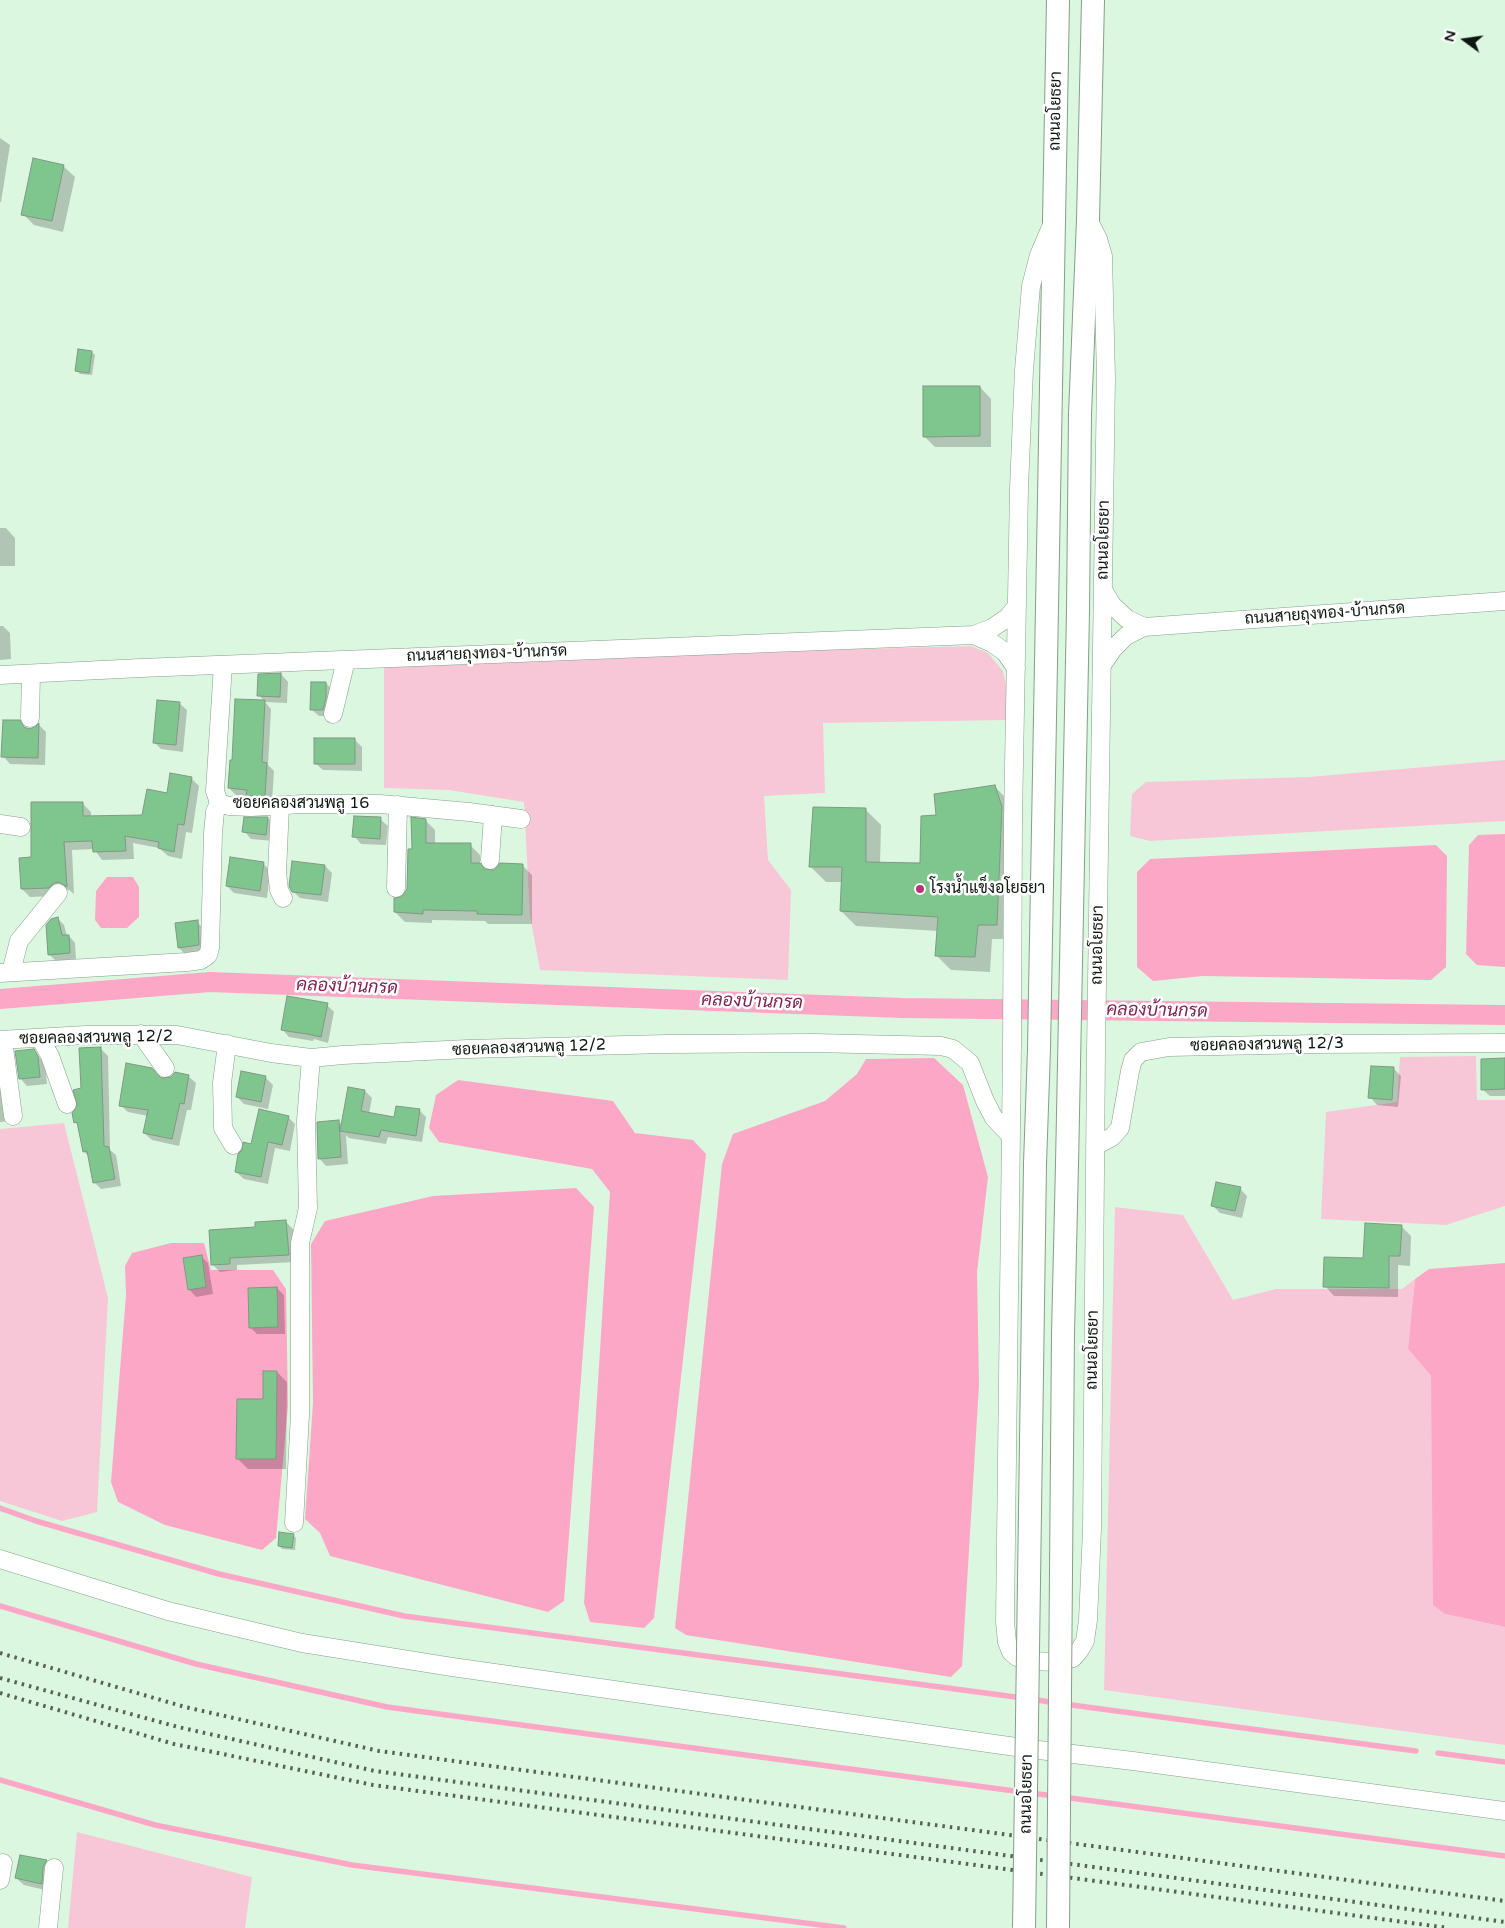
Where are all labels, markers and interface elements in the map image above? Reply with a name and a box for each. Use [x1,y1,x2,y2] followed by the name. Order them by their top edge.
[1440,15,1490,65] north arrow
[1440,29,1460,44] text: N
[1046,71,1066,151] street label: ถนนอโยธยา
[1094,500,1114,580] street label: ถนนอโยธยา
[1244,599,1406,629] street label: ถนนสายถุงทอง-บ้านกรด
[406,642,568,666] street label: ถนนสายถุงทอง-บ้านกรด
[233,794,369,814] street label: ซอยคลองสวนพลู 16
[930,879,1045,899] place label: โรงน้ำแข็งอโยธยา
[914,883,926,895] marker: โรงน้ำแข็งอโยธยา
[1088,905,1108,985] street label: ถนนอโยธยา
[296,974,398,1000] water label: คลองบ้านกรด
[701,989,803,1015] water label: คลองบ้านกรด
[1106,999,1208,1023] water label: คลองบ้านกรด
[19,1027,173,1049] street label: ซอยคลองสวนพลู 12/2
[1190,1034,1344,1056] street label: ซอยคลองสวนพลู 12/3
[452,1036,606,1060] street label: ซอยคลองสวนพลู 12/2
[1083,1310,1103,1390] street label: ถนนอโยธยา
[1017,1754,1037,1834] street label: ถนนอโยธยา

